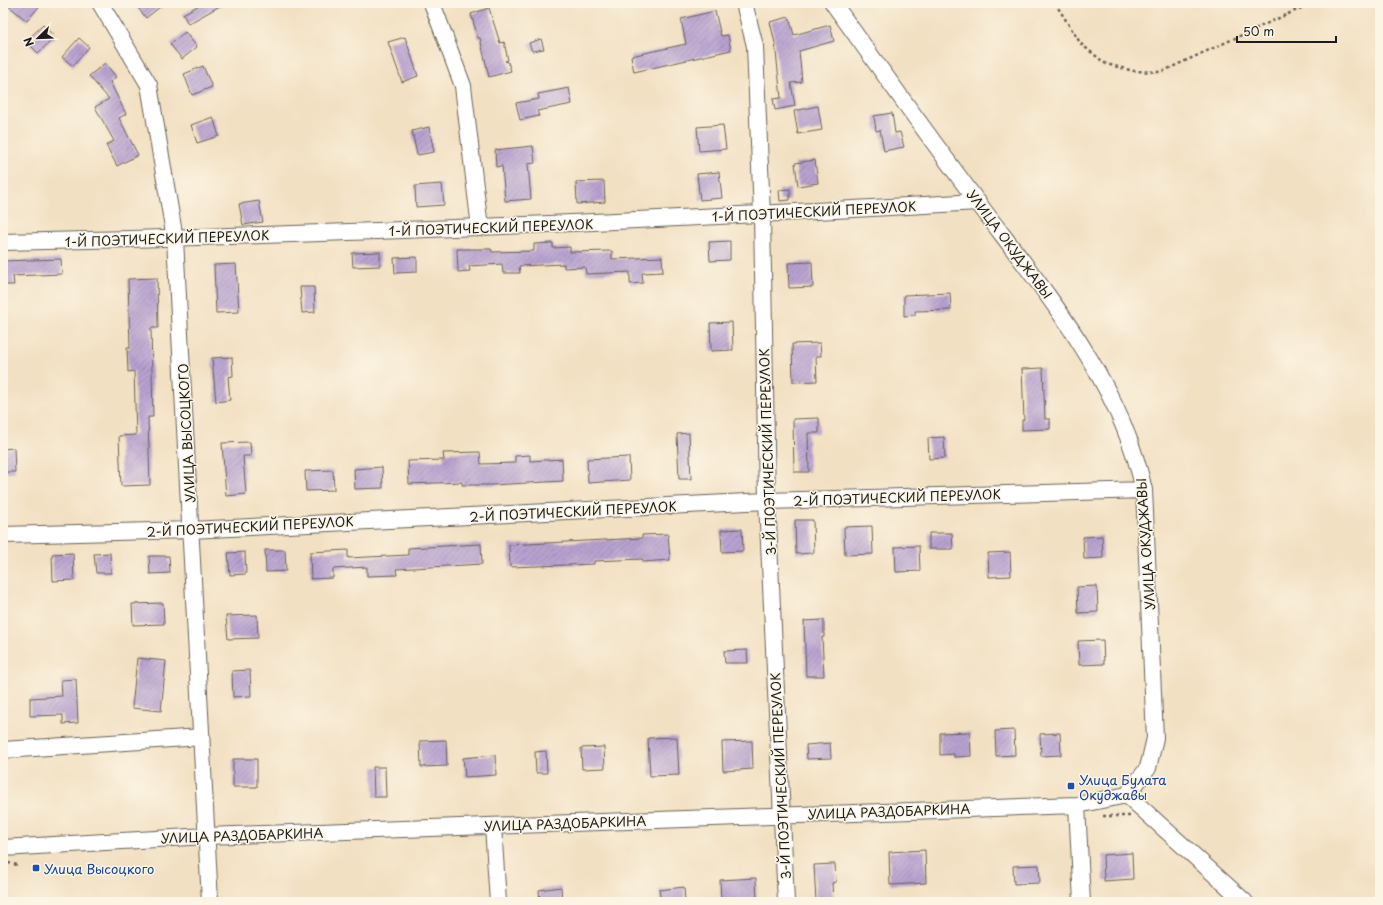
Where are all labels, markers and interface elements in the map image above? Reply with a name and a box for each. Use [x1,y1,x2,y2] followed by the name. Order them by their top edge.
[18,18,58,58] north arrow
[1237,18,1336,44] scale bar
[1243,22,1274,40] text: 50 m
[19,35,38,49] text: N
[963,186,1057,302] street label: УЛИЦА ОКУДЖАВЫ
[711,196,917,226] street label: 1-Й ПОЭТИЧЕСКИЙ ПЕРЕУЛОК
[389,214,593,240] street label: 1-Й ПОЭТИЧЕСКИЙ ПЕРЕУЛОК
[65,225,269,251] street label: 1-Й ПОЭТИЧЕСКИЙ ПЕРЕУЛОК
[754,348,780,556] street label: 3-Й ПОЭТИЧЕСКИЙ ПЕРЕУЛОК
[173,363,199,503] street label: УЛИЦА ВЫСОЦКОГО
[1131,477,1159,611] street label: УЛИЦА ОКУДЖАВЫ
[793,484,1001,510] street label: 2-Й ПОЭТИЧЕСКИЙ ПЕРЕУЛОК
[469,496,677,526] street label: 2-Й ПОЭТИЧЕСКИЙ ПЕРЕУЛОК
[146,511,354,541] street label: 2-Й ПОЭТИЧЕСКИЙ ПЕРЕУЛОК
[765,672,795,880] street label: 3-Й ПОЭТИЧЕСКИЙ ПЕРЕУЛОК
[1079,770,1167,804] place label: Улица Булата Окуджавы
[1066,781,1076,791] marker: Улица Булата Окуджавы
[808,799,971,823] street label: УЛИЦА РАЗДОБАРКИНА
[484,811,647,835] street label: УЛИЦА РАЗДОБАРКИНА
[161,823,324,847] street label: УЛИЦА РАЗДОБАРКИНА
[44,859,154,878] place label: Улица Высоцкого
[31,863,41,873] marker: Улица Высоцкого

